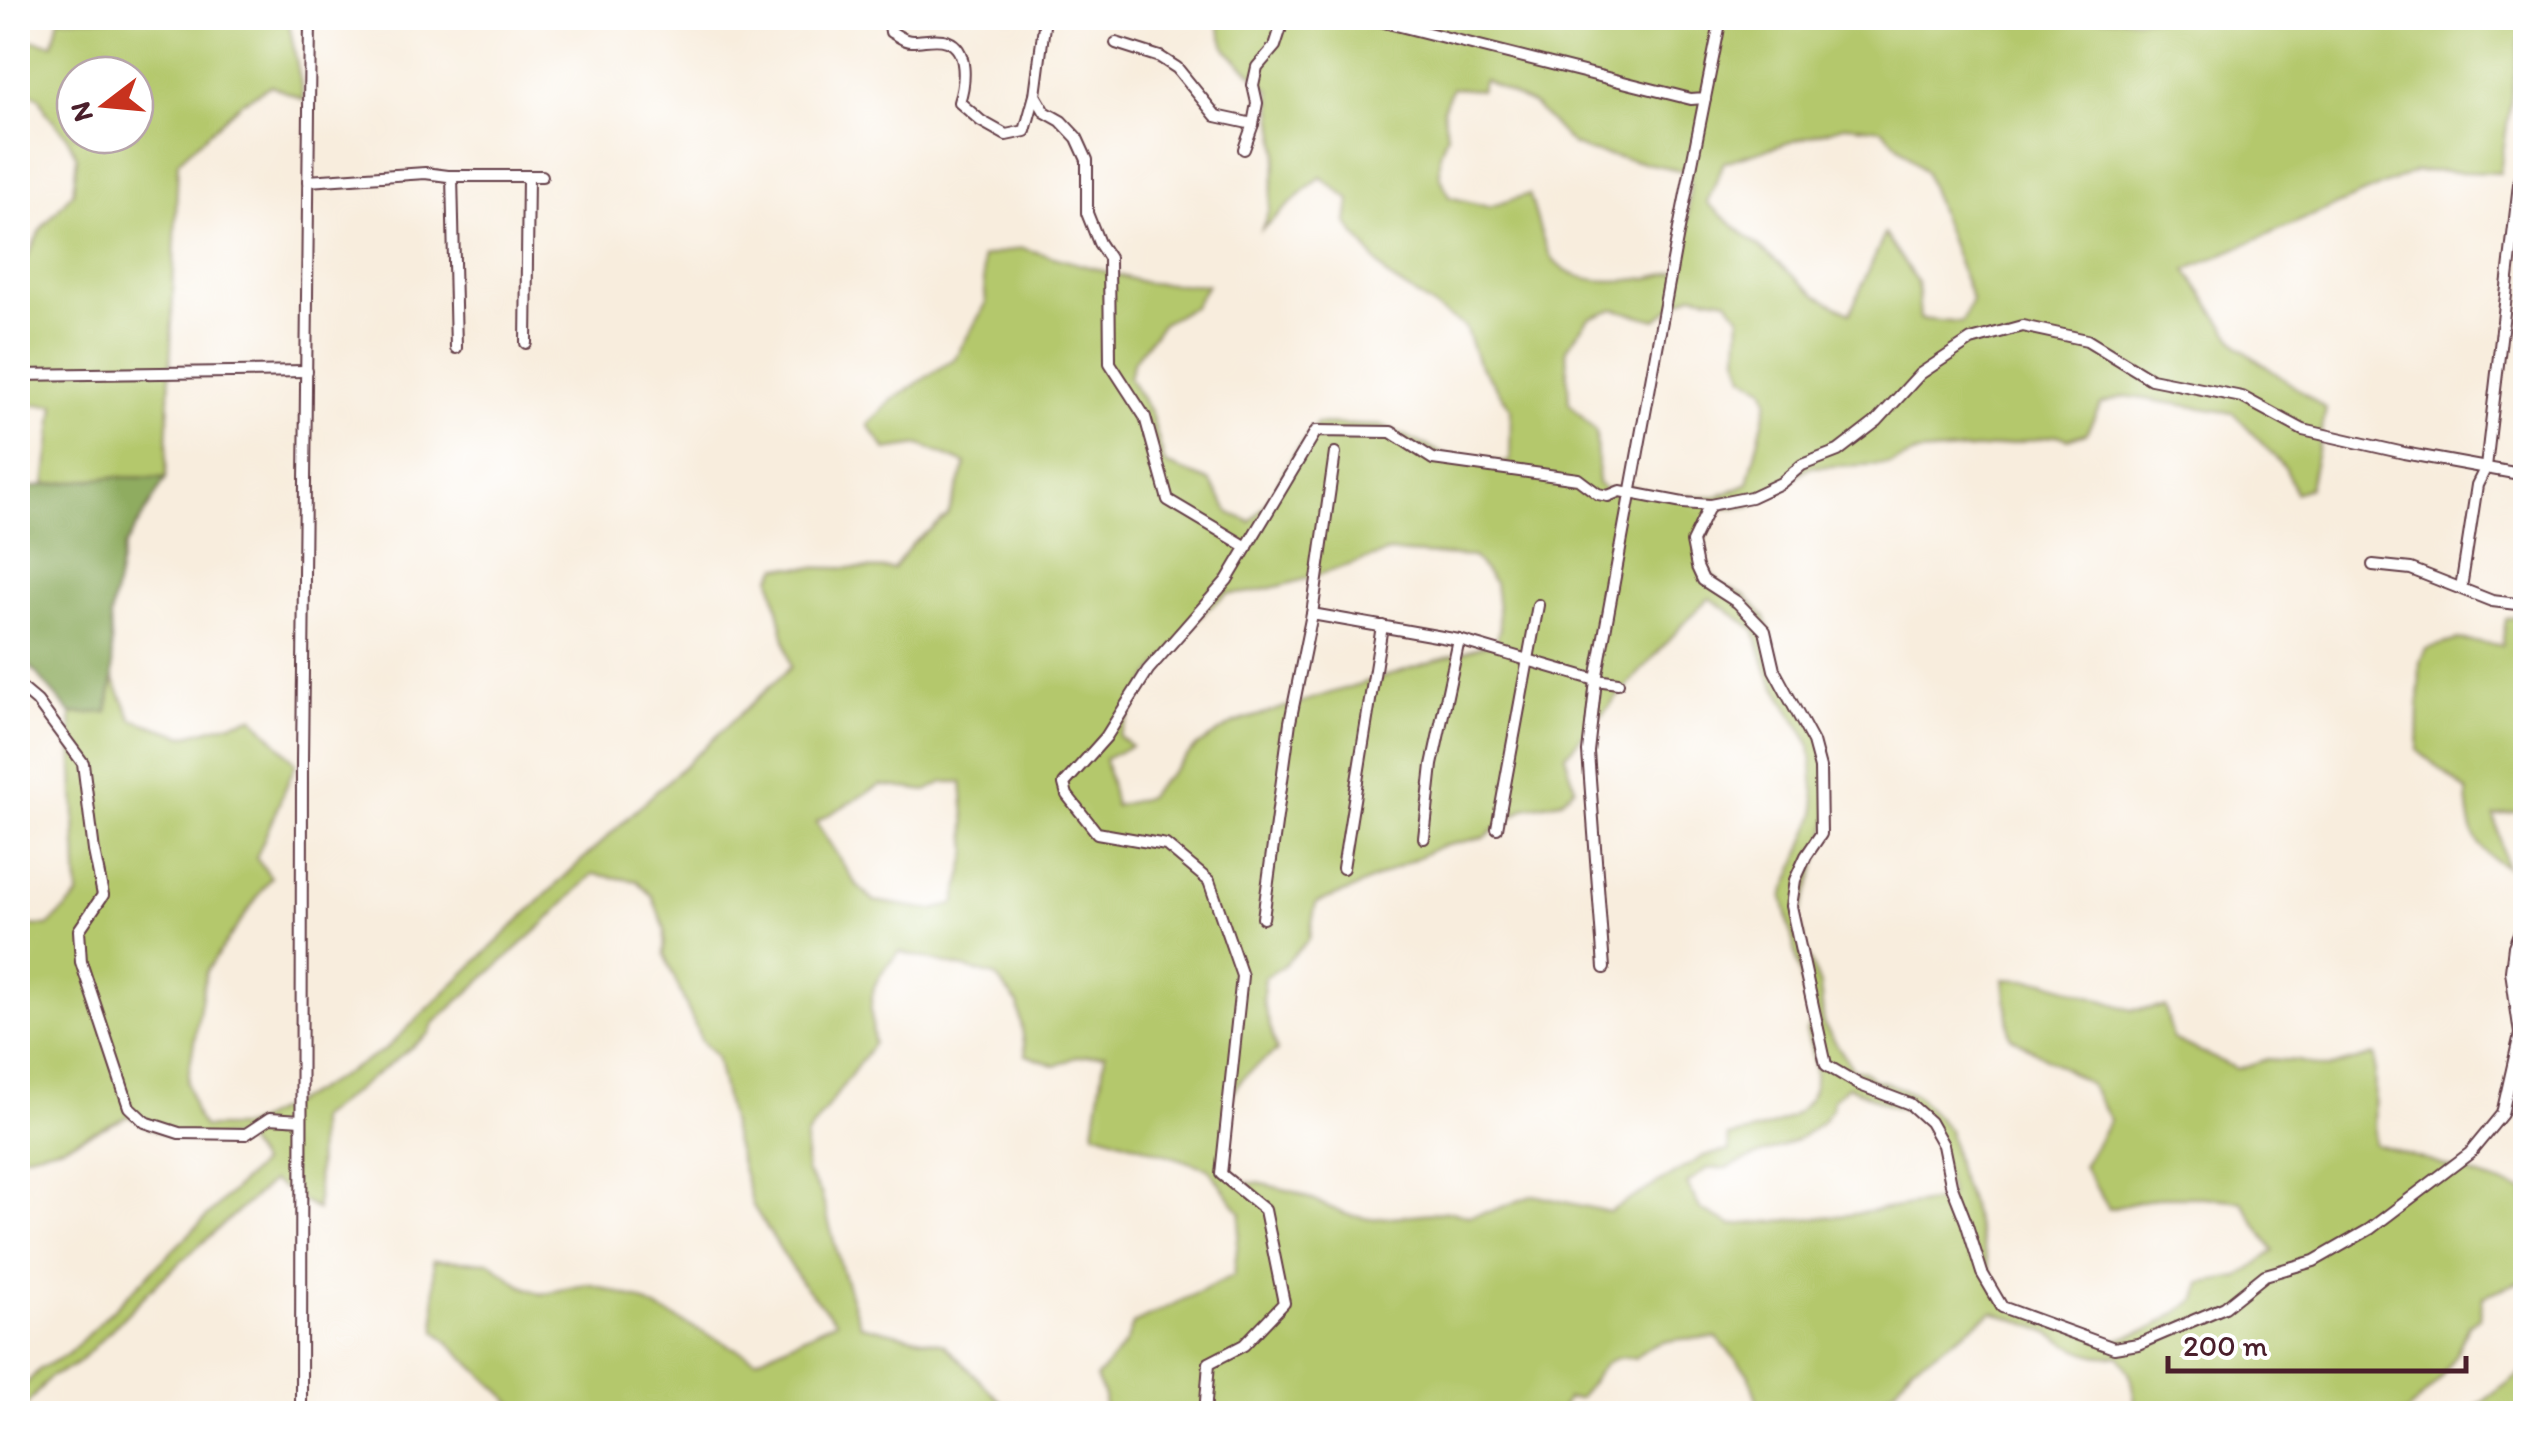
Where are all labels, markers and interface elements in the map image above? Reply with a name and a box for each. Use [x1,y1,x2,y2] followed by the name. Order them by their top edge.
[55,55,155,155] north arrow
[62,98,100,126] text: N
[2168,1311,2466,1373] scale bar
[2183,1327,2268,1364] text: 200 m

